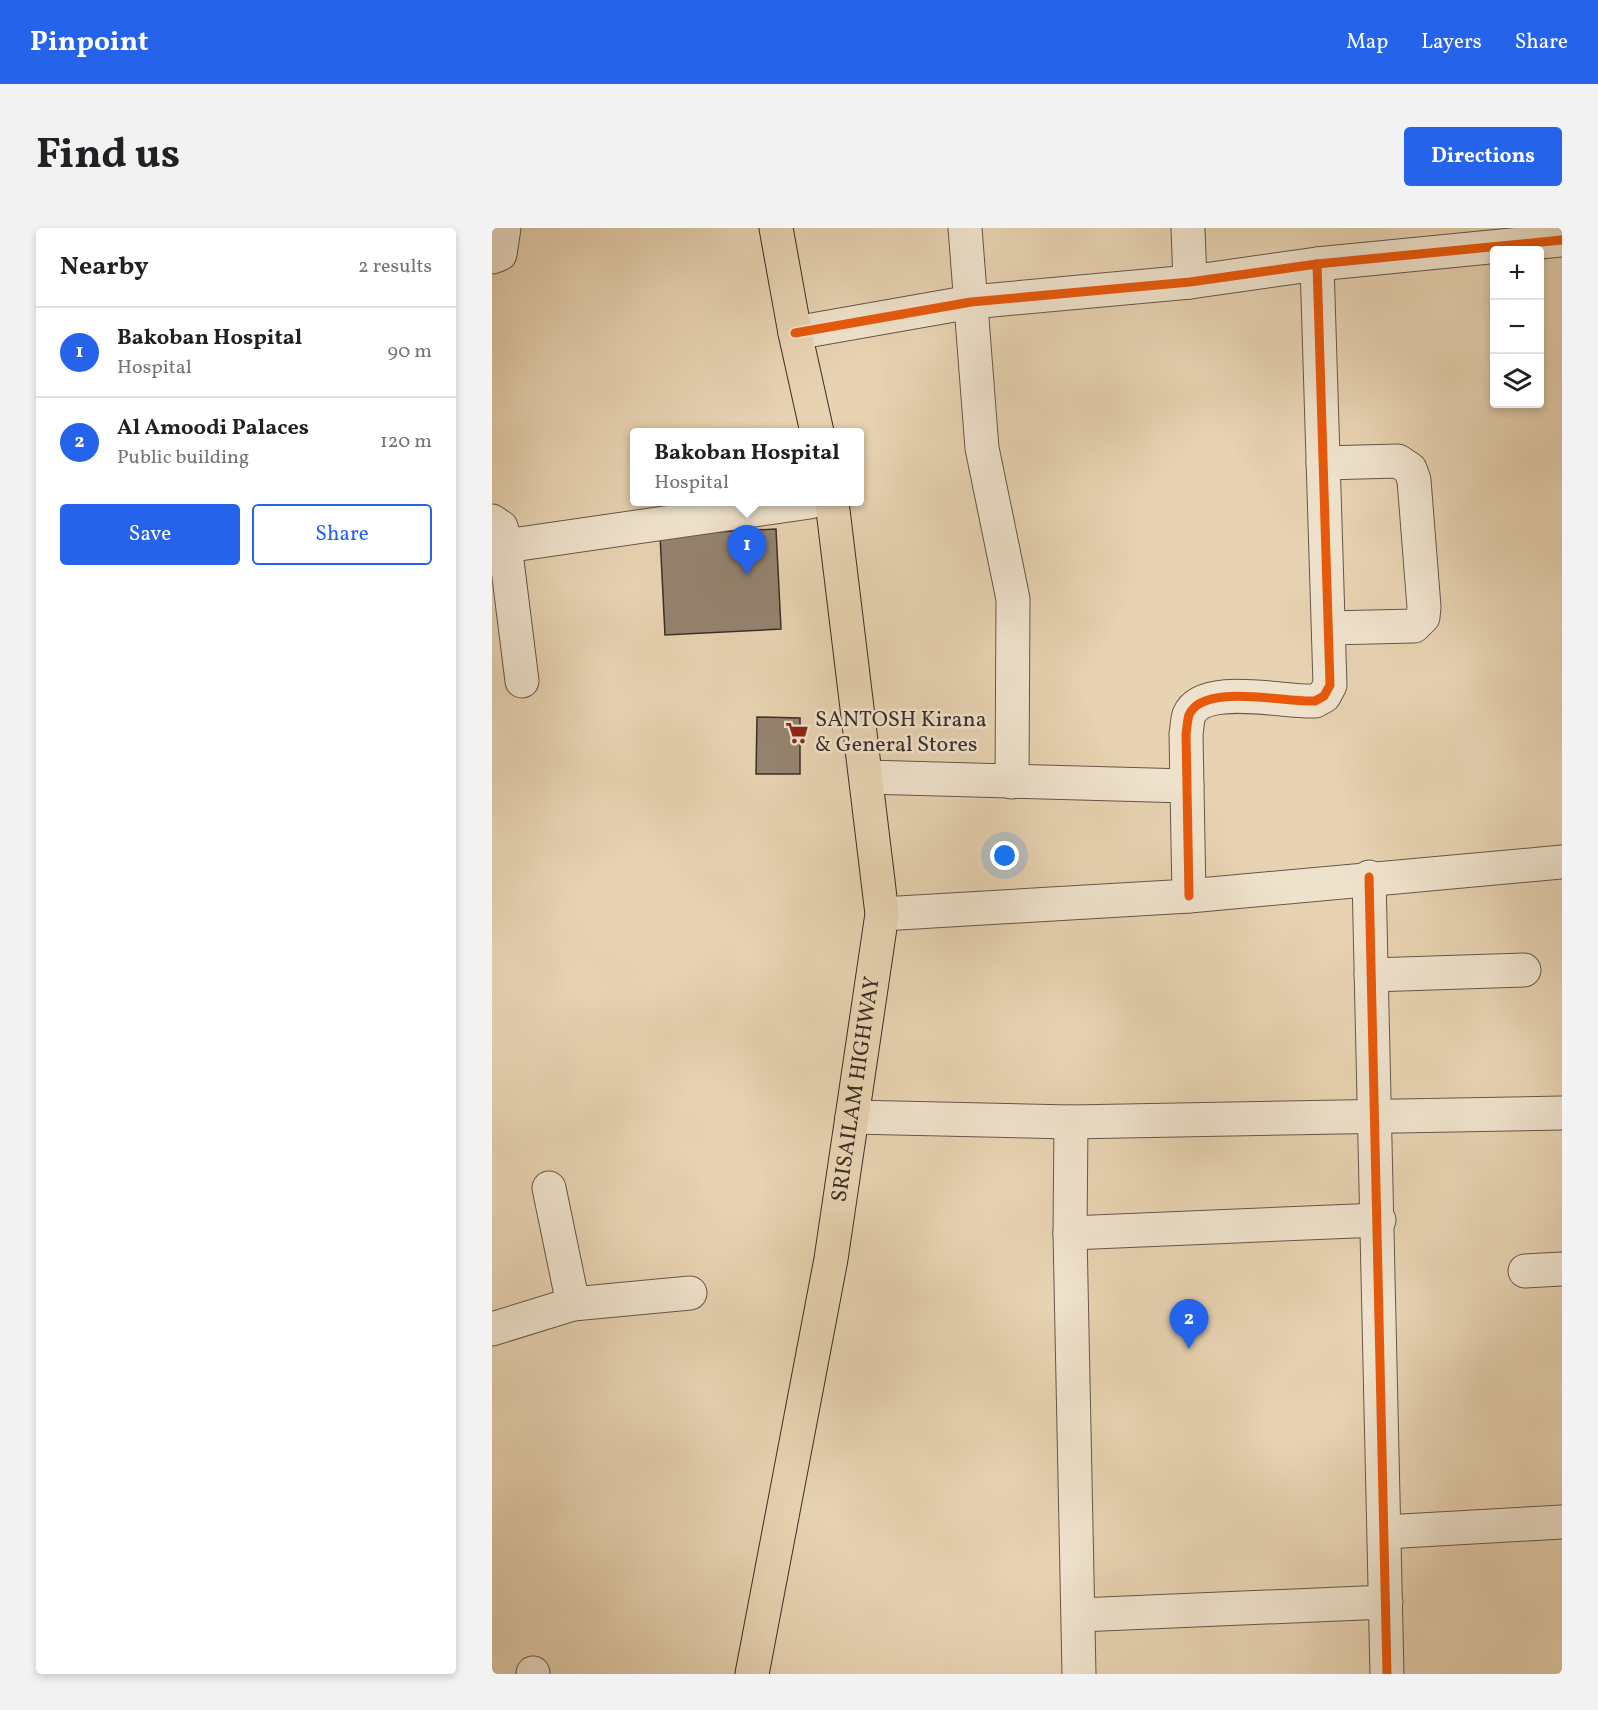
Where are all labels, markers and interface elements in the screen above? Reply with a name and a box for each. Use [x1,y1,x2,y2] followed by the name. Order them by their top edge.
[30,23,148,62] text: Pinpoint
[1346,28,1388,57] text: Map
[1421,28,1482,57] text: Layers
[1515,28,1568,57] text: Share
[36,127,180,186] text: Find us
[1404,127,1562,186] button: Directions
[1490,246,1544,408] map controls
[1490,246,1544,300] button: +
[60,249,149,285] text: Nearby
[358,253,432,281] text: 2 results
[1490,300,1544,354] button: −
[117,323,302,354] text: Bakoban Hospital
[75,338,84,366] text: 1
[388,338,432,366] text: 90 m
[117,354,192,382] text: Hospital
[1490,354,1544,408] button: layers
[117,413,309,444] text: Al Amoodi Palaces
[74,428,85,456] text: 2
[380,428,432,456] text: 120 m
[630,428,864,506] popup
[654,438,840,469] text: Bakoban Hospital
[117,444,249,472] text: Public building
[654,469,729,497] text: Hospital
[60,504,240,565] button: Save
[252,504,432,565] button: Share
[728,526,766,575] pin: 1
[815,705,987,761] place label: SANTOSH Kirana & General Stores
[784,720,810,746] supermarket icon: SANTOSH Kirana & General Stores
[990,841,1019,870] your location
[824,974,888,1204] street label: SRISAILAM HIGHWAY
[1170,1300,1208,1349] pin: 2

